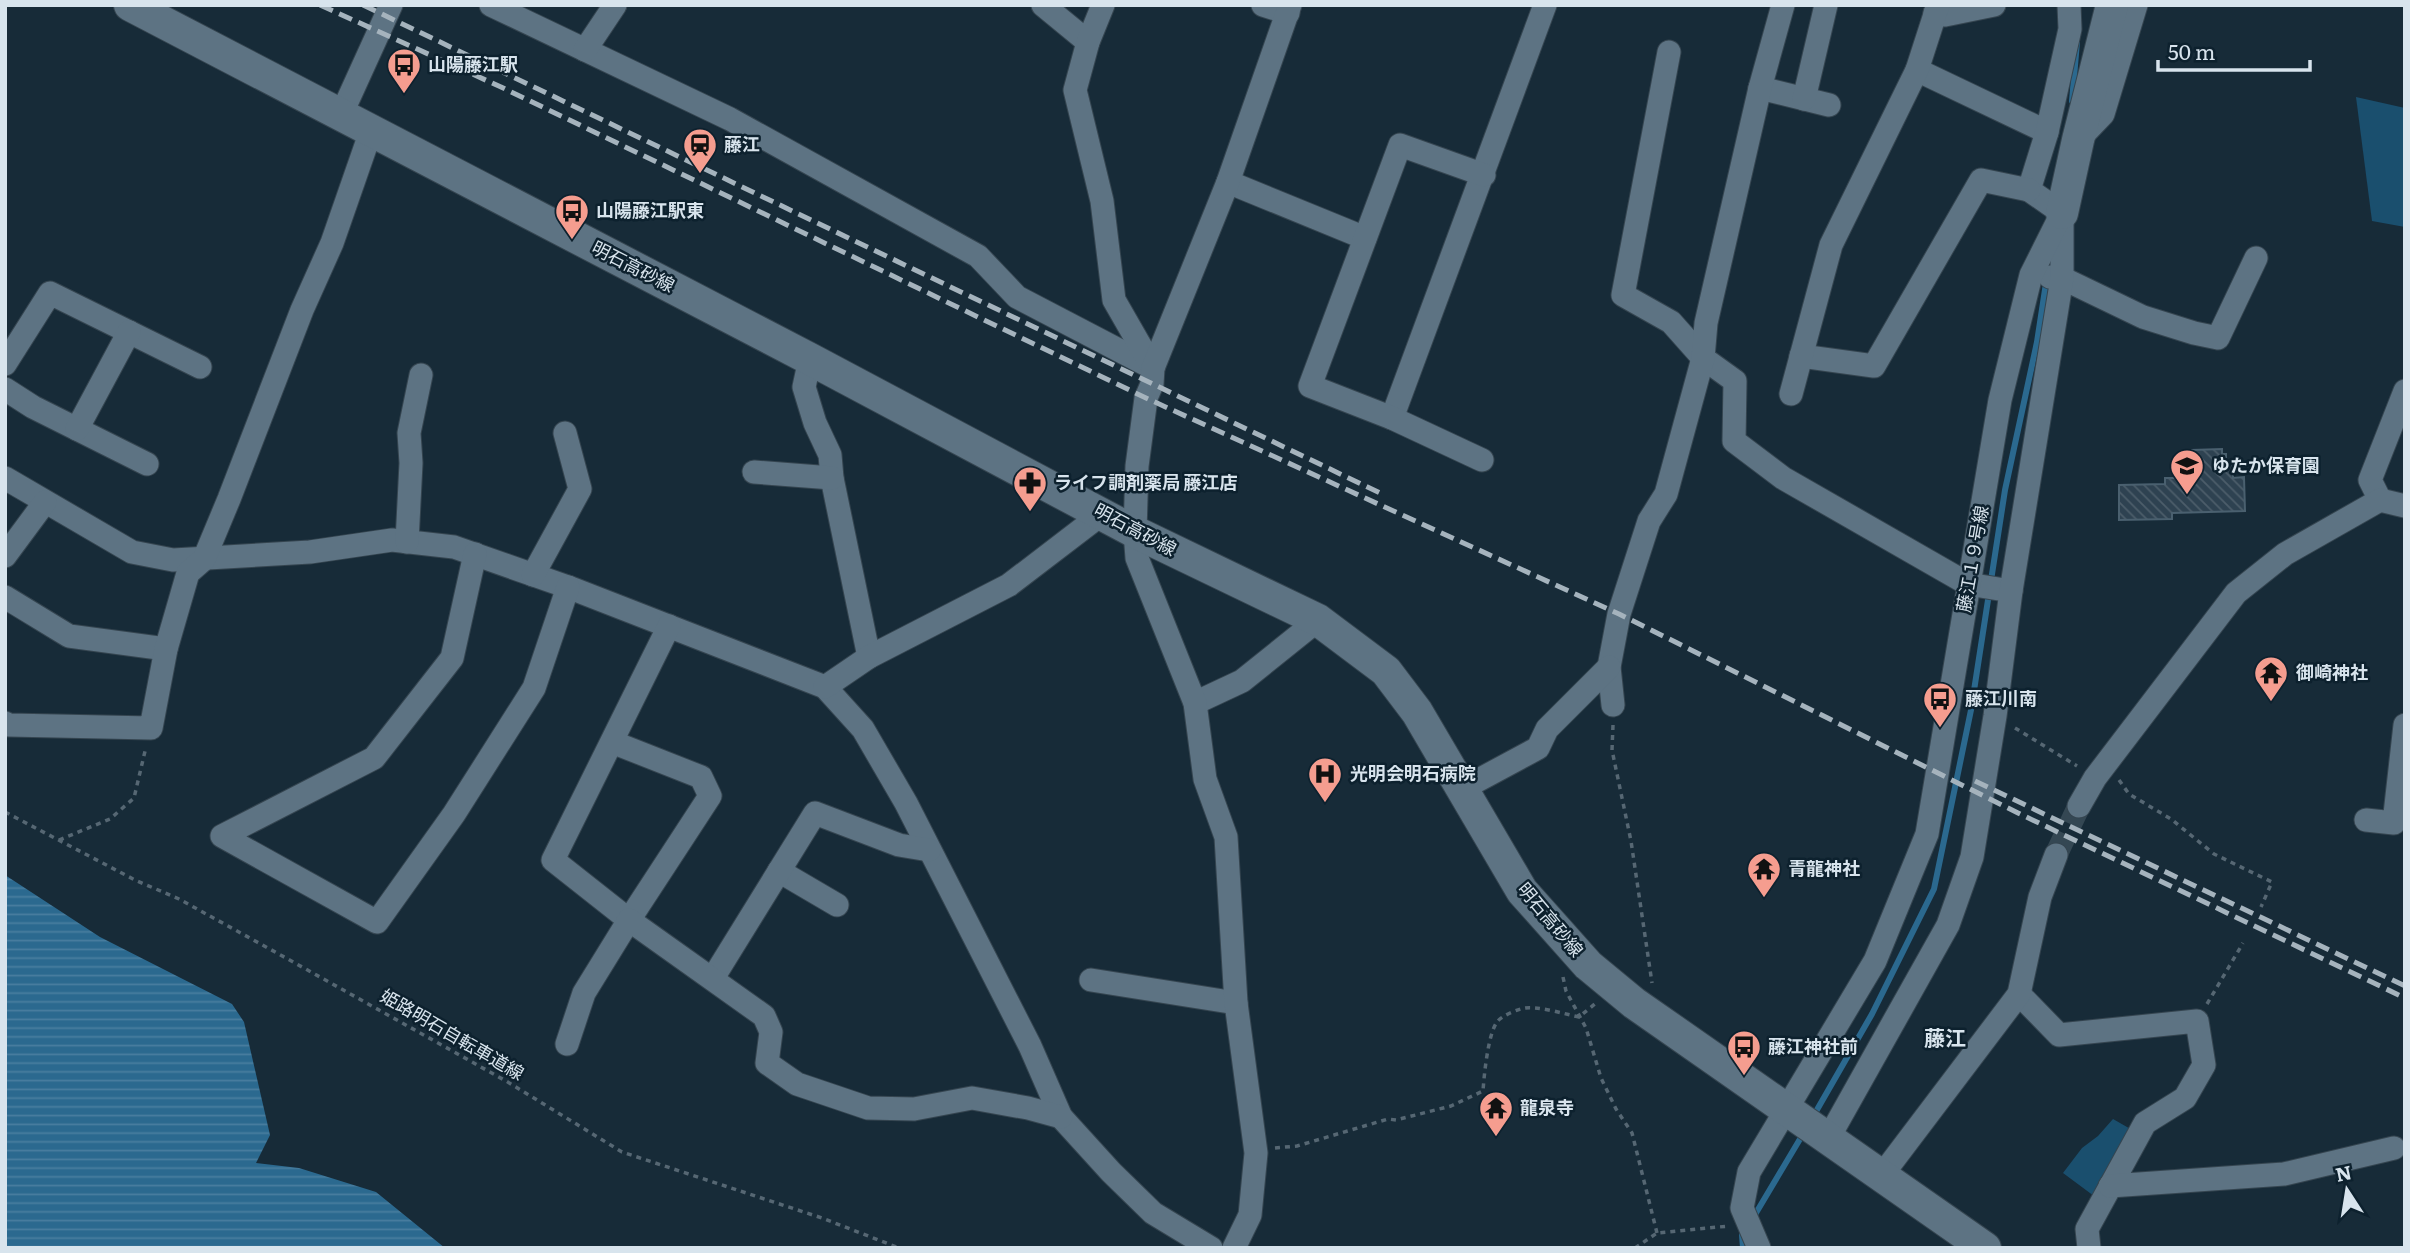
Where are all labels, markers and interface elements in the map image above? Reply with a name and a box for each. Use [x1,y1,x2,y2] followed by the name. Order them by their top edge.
[2158,28,2310,72] scale bar
[2168,35,2215,66] text: 50 m
[385,46,423,95] bus stop icon: 山陽藤江駅
[428,50,518,77] place label: 山陽藤江駅
[681,126,719,175] station icon: 藤江
[724,130,760,157] place label: 藤江
[553,192,591,241] bus stop icon: 山陽藤江駅東
[596,196,704,223] place label: 山陽藤江駅東
[587,233,680,298] street label: 明石高砂線
[2168,447,2206,496] school or university icon: ゆたか保育園
[2212,451,2320,478] place label: ゆたか保育園
[1011,464,1049,513] pharmacy icon: ライフ調剤薬局 藤江店
[1054,468,1238,495] place label: ライフ調剤薬局 藤江店
[1090,496,1182,562] street label: 明石高砂線
[1949,503,1994,614] street label: 藤江１９号線
[2252,654,2290,703] temple icon: 御崎神社
[2295,658,2368,685] place label: 御崎神社
[1921,680,1959,729] bus stop icon: 藤江川南
[1965,684,2037,711] place label: 藤江川南
[1306,755,1344,804] hospital icon: 光明会明石病院
[1350,759,1476,786] place label: 光明会明石病院
[1745,850,1783,899] temple icon: 青龍神社
[1788,854,1860,881] place label: 青龍神社
[1512,876,1590,962] street label: 明石高砂線
[376,982,530,1086] street label: 姫路明石自転車道線
[1924,1021,1966,1052] district label: 藤江
[1725,1028,1763,1077] bus stop icon: 藤江神社前
[1768,1032,1858,1059] place label: 藤江神社前
[1477,1089,1515,1138] temple icon: 龍泉寺
[1520,1093,1574,1120] place label: 龍泉寺
[2312,1155,2382,1225] north arrow
[2333,1157,2354,1188] text: N

